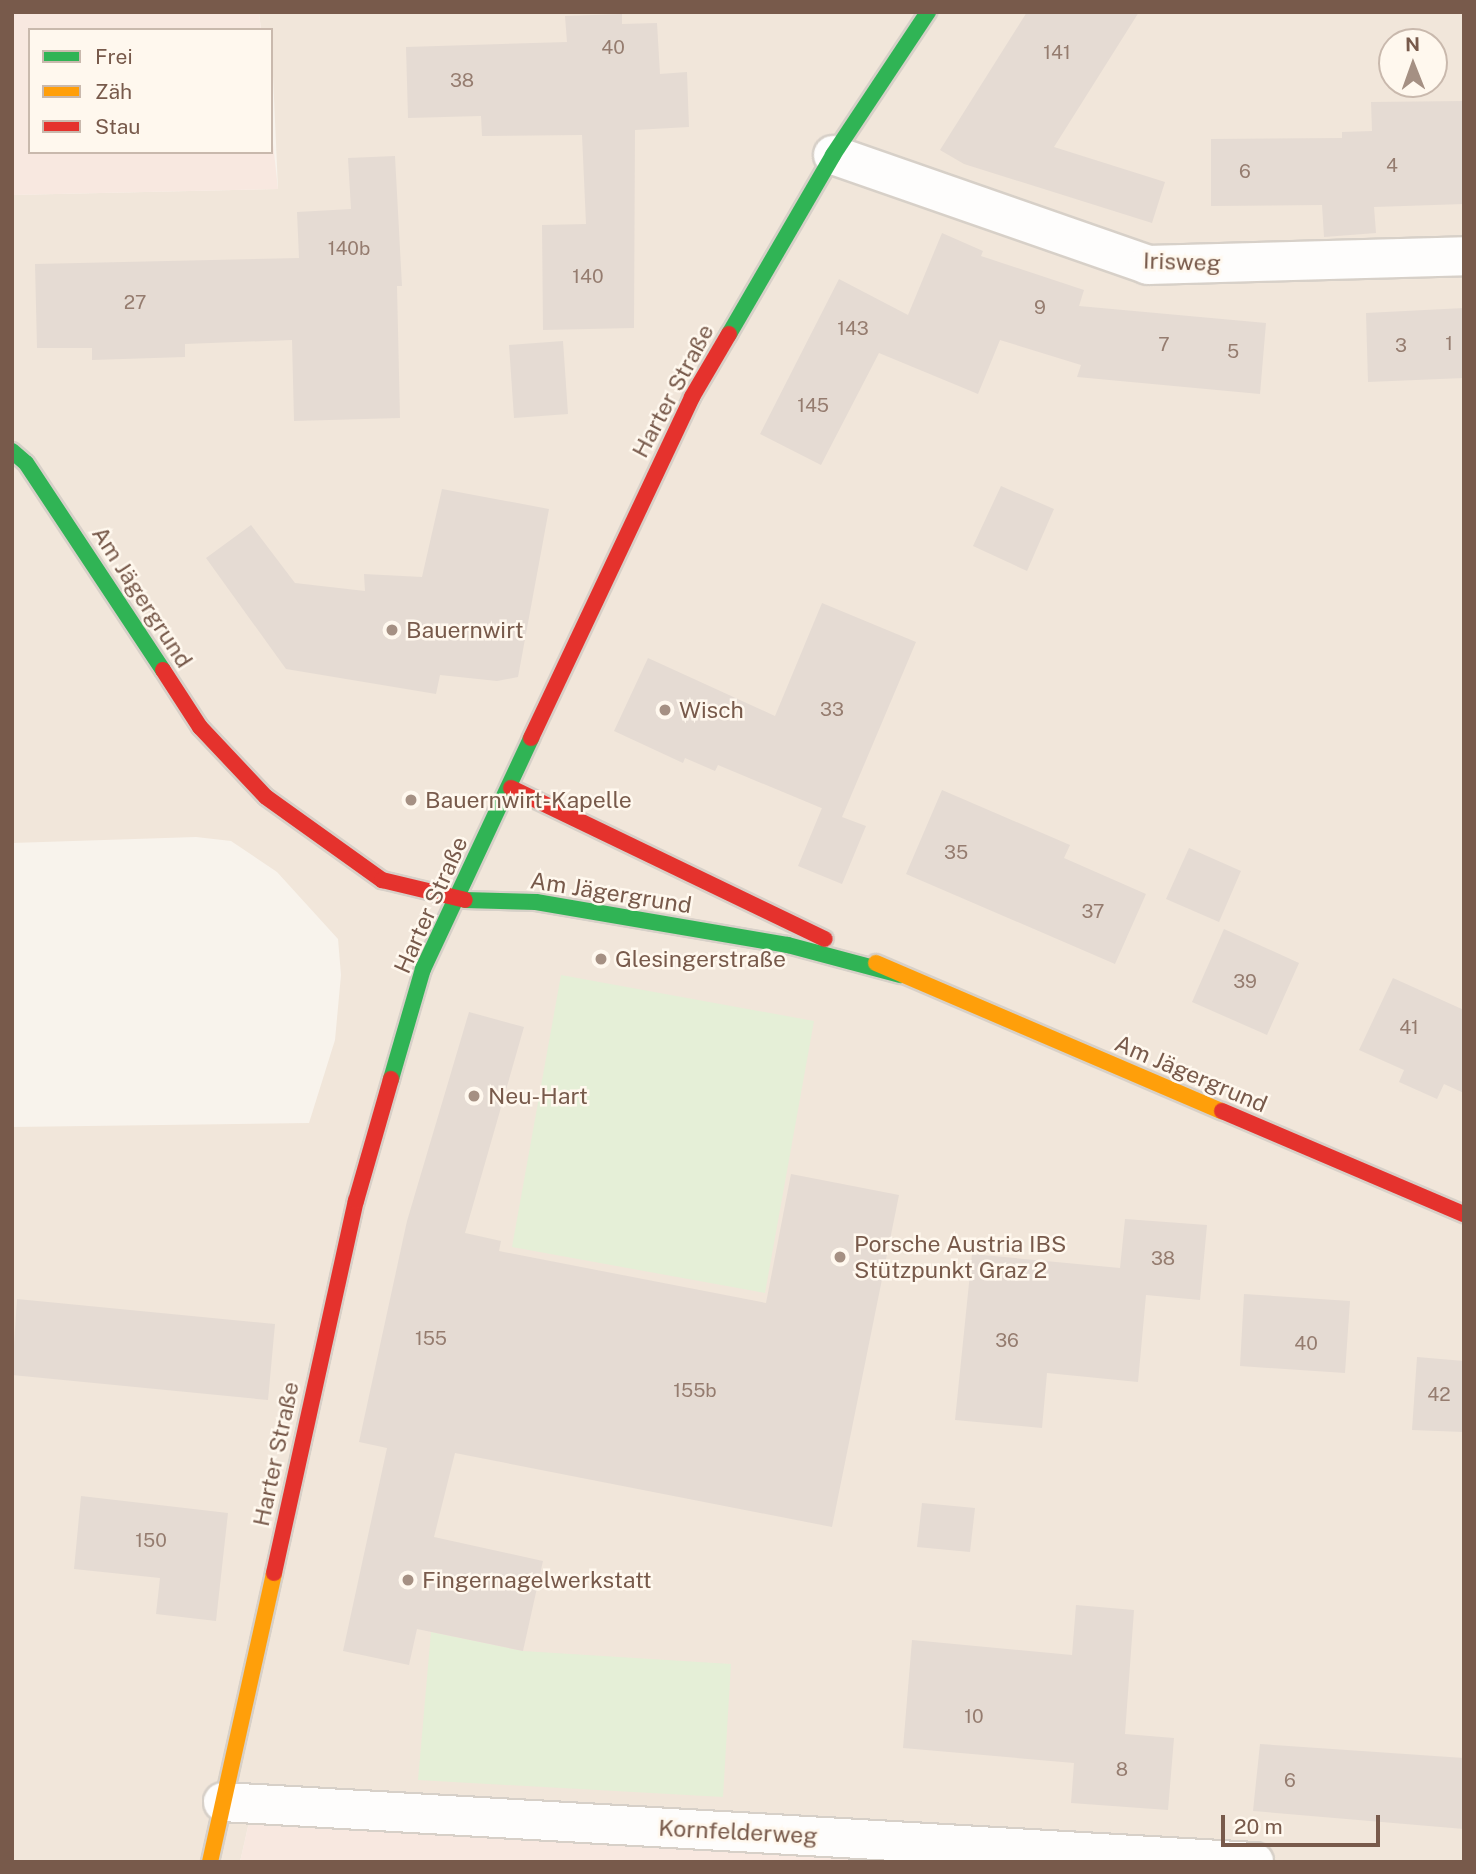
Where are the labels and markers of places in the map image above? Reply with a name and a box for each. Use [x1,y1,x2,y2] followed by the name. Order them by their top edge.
[406,616,524,644] place label: Bauernwirt
[384,622,400,638] marker: Bauernwirt
[679,696,744,724] place label: Wisch
[657,702,673,718] marker: Wisch
[425,786,632,814] place label: Bauernwirt-Kapelle
[403,792,419,808] marker: Bauernwirt-Kapelle
[615,945,786,973] place label: Glesingerstraße
[593,951,609,967] marker: Glesingerstraße
[488,1082,588,1110] place label: Neu-Hart
[466,1088,482,1104] marker: Neu-Hart
[854,1230,1066,1284] place label: Porsche Austria IBS Stützpunkt Graz 2
[832,1249,848,1265] marker: Porsche Austria IBS Stützpunkt Graz 2
[422,1566,652,1594] place label: Fingernagelwerkstatt
[400,1572,416,1588] marker: Fingernagelwerkstatt

